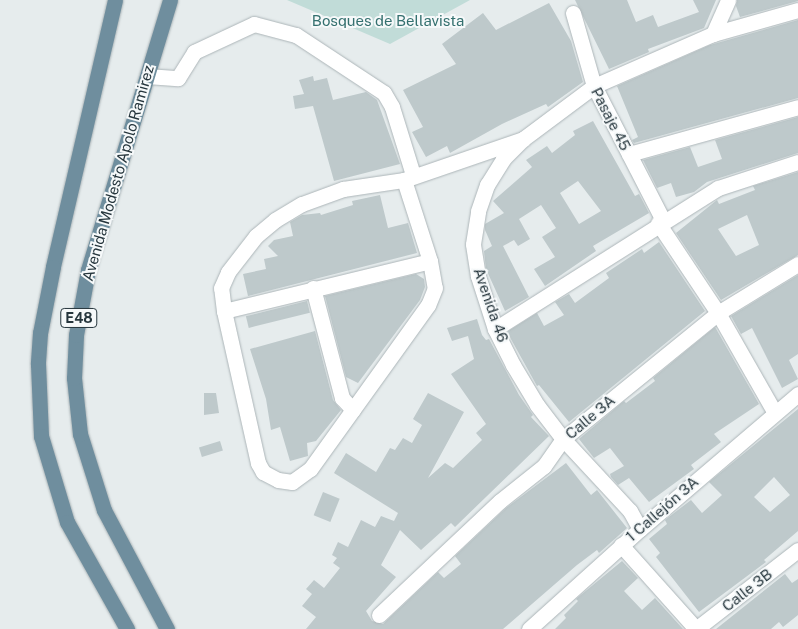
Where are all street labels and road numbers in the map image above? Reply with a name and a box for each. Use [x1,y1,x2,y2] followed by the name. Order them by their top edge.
[78,63,158,283] street label: Avenida Modesto Apolo Ramirez
[587,84,635,154] street label: Pasaje 45
[470,265,512,345] street label: Avenida 46
[60,306,98,330] road number: E48
[562,391,618,443] street label: Calle 3A
[622,473,702,545] street label: 1 Callejón 3A
[718,565,776,615] street label: Calle 3B

